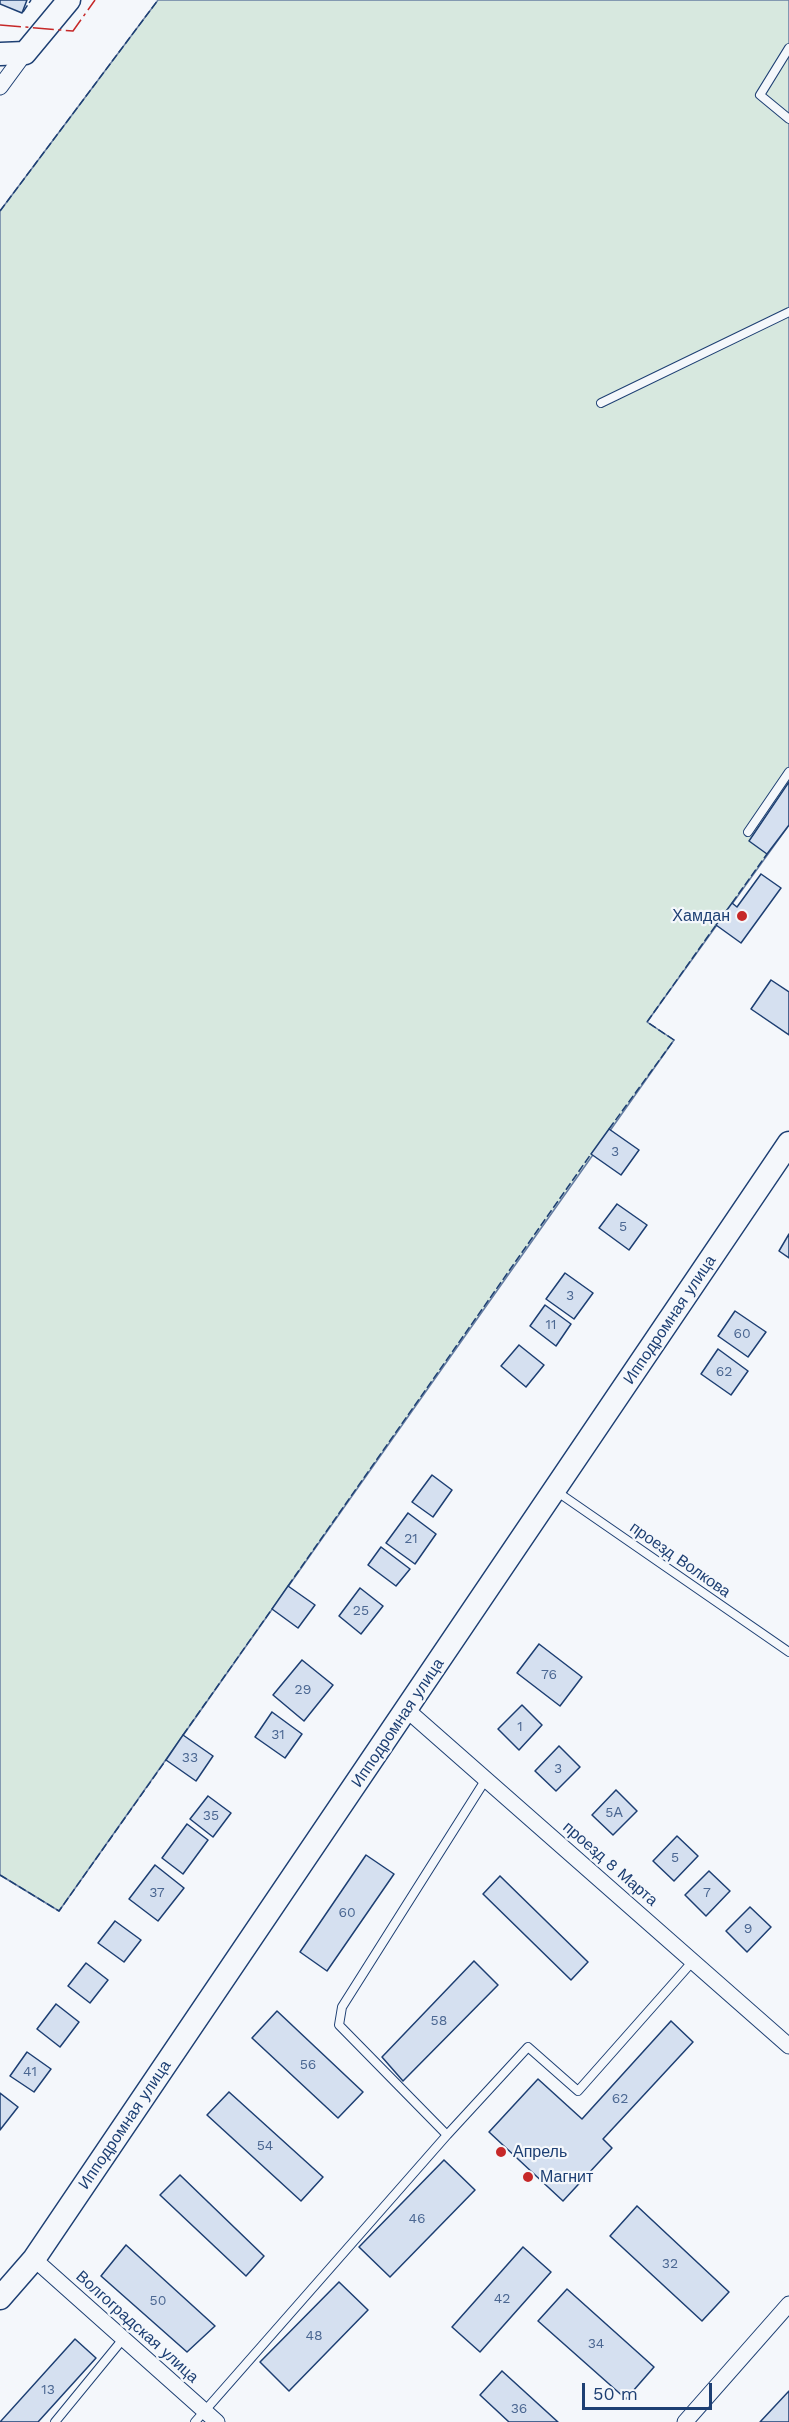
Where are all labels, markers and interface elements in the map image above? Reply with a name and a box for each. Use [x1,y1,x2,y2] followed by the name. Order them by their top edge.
[672,906,730,926] place label: Хамдан
[735,909,749,923] marker: Хамдан
[611,1144,619,1160] house number: 3
[619,1219,627,1235] house number: 5
[620,1252,720,1388] street label: Ипподромная улица
[566,1288,574,1304] house number: 3
[546,1317,556,1333] house number: 11
[733,1326,751,1342] house number: 60
[716,1364,732,1380] house number: 62
[626,1518,734,1602] street label: проезд Волкова
[404,1531,418,1547] house number: 21
[353,1603,369,1619] house number: 25
[348,1655,448,1791] street label: Ипподромная улица
[541,1667,557,1683] house number: 76
[295,1682,311,1698] house number: 29
[517,1719,523,1735] house number: 1
[271,1727,285,1743] house number: 31
[182,1750,198,1766] house number: 33
[554,1761,562,1777] house number: 3
[605,1805,623,1821] house number: 5А
[203,1808,219,1824] house number: 35
[559,1818,661,1910] street label: проезд 8 Марта
[671,1850,679,1866] house number: 5
[149,1885,165,1901] house number: 37
[703,1885,711,1901] house number: 7
[338,1905,356,1921] house number: 60
[744,1921,752,1937] house number: 9
[431,2013,447,2029] house number: 58
[75,2057,175,2193] street label: Ипподромная улица
[300,2057,316,2073] house number: 56
[23,2064,37,2080] house number: 41
[612,2091,628,2107] house number: 62
[257,2138,273,2154] house number: 54
[513,2142,567,2162] place label: Апрель
[494,2145,508,2159] marker: Апрель
[540,2167,593,2187] place label: Магнит
[521,2170,535,2184] marker: Магнит
[408,2211,426,2227] house number: 46
[662,2256,678,2272] house number: 32
[72,2267,202,2387] street label: Волгоградская улица
[494,2291,510,2307] house number: 42
[150,2293,166,2309] house number: 50
[305,2328,323,2344] house number: 48
[588,2336,604,2352] house number: 34
[585,2371,716,2409] scale bar
[41,2382,55,2398] house number: 13
[593,2383,638,2404] text: 50 m
[511,2401,527,2417] house number: 36

